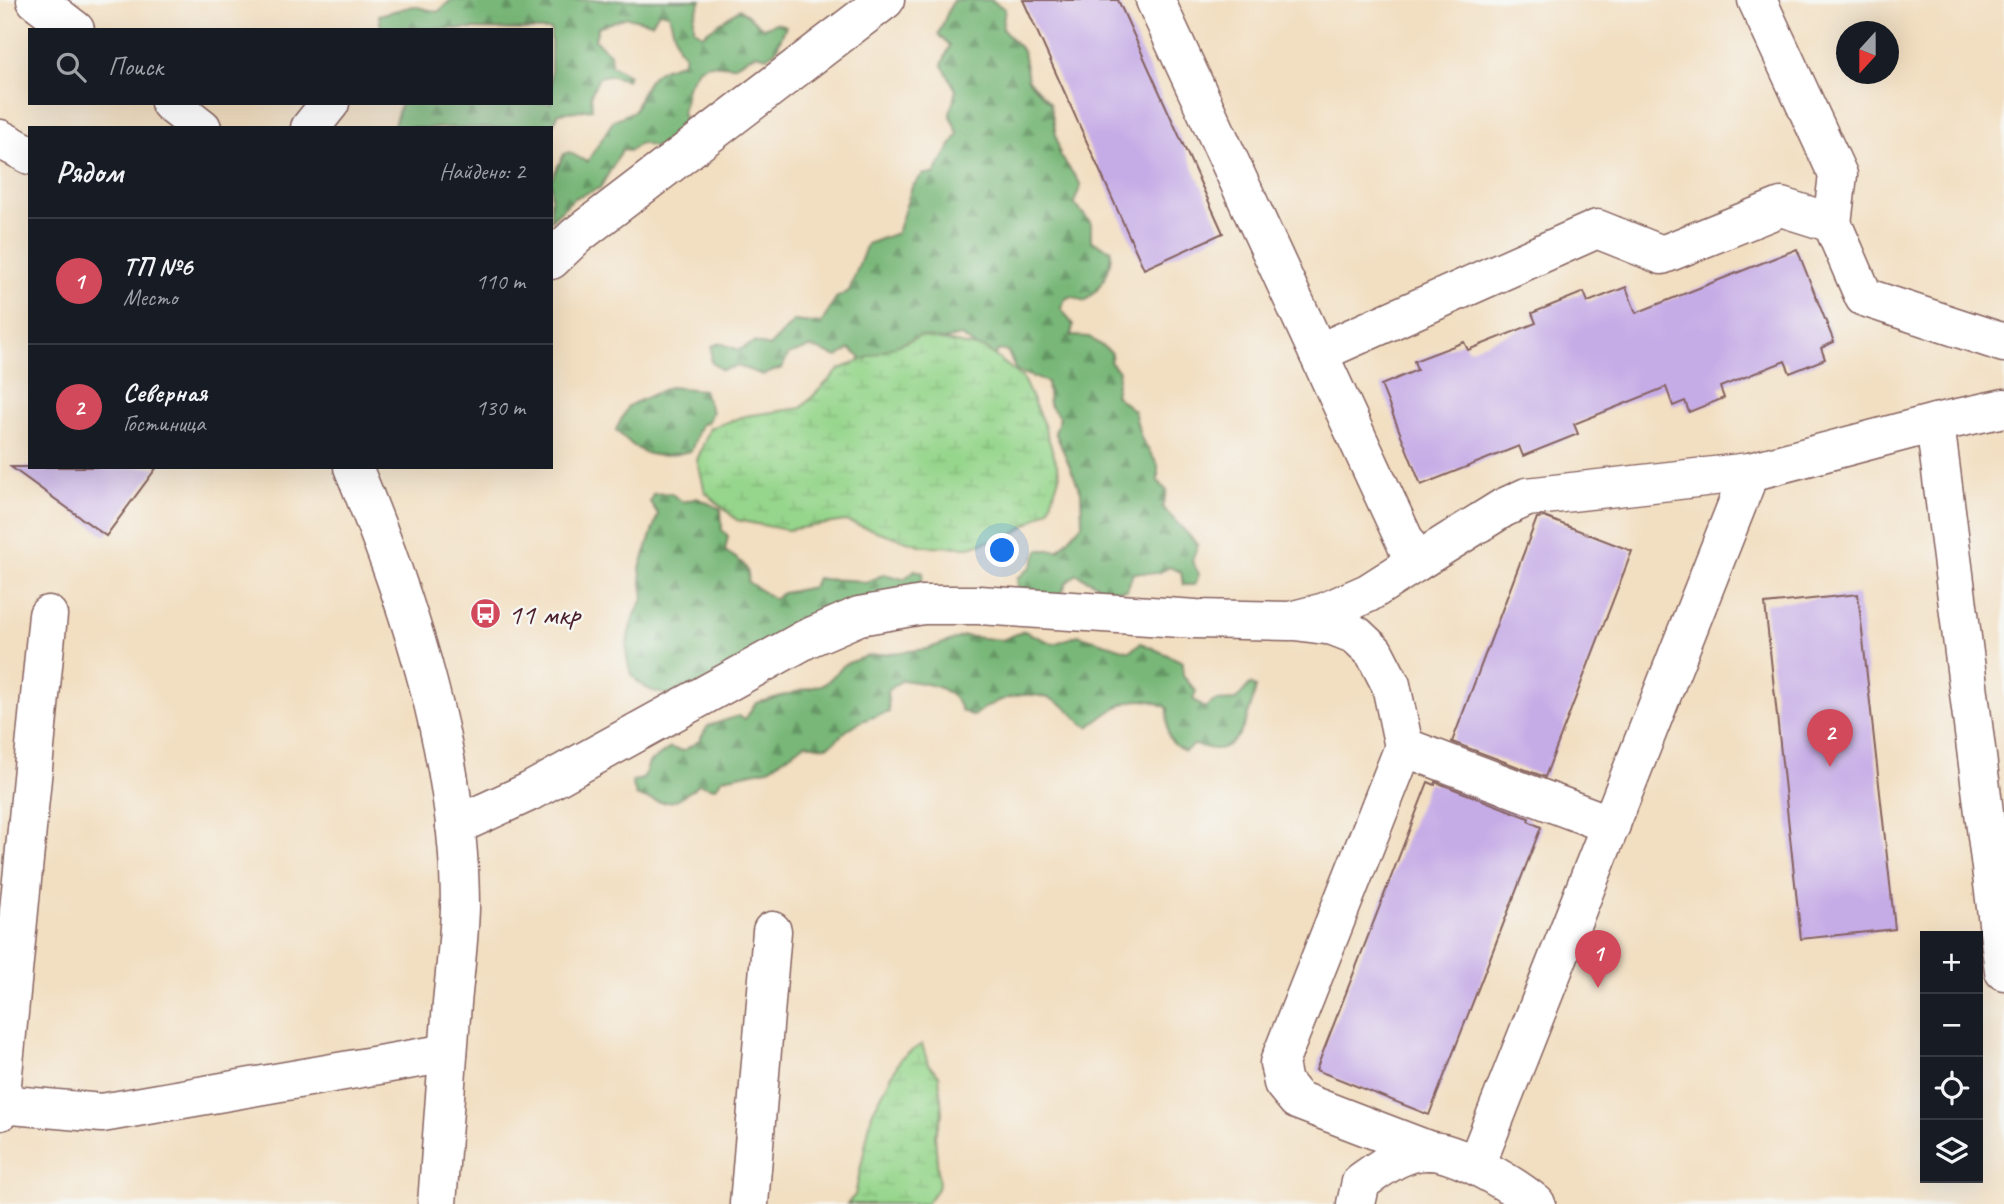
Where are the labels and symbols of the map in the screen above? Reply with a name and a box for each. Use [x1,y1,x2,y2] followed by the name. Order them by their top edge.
[1836,21,1899,84] north arrow
[985,533,1019,567] your location
[508,595,582,633] place label: 11 мкр
[468,597,502,631] bus stop icon: 11 мкр
[1807,709,1853,767] pin: 2
[1575,930,1621,988] pin: 1

